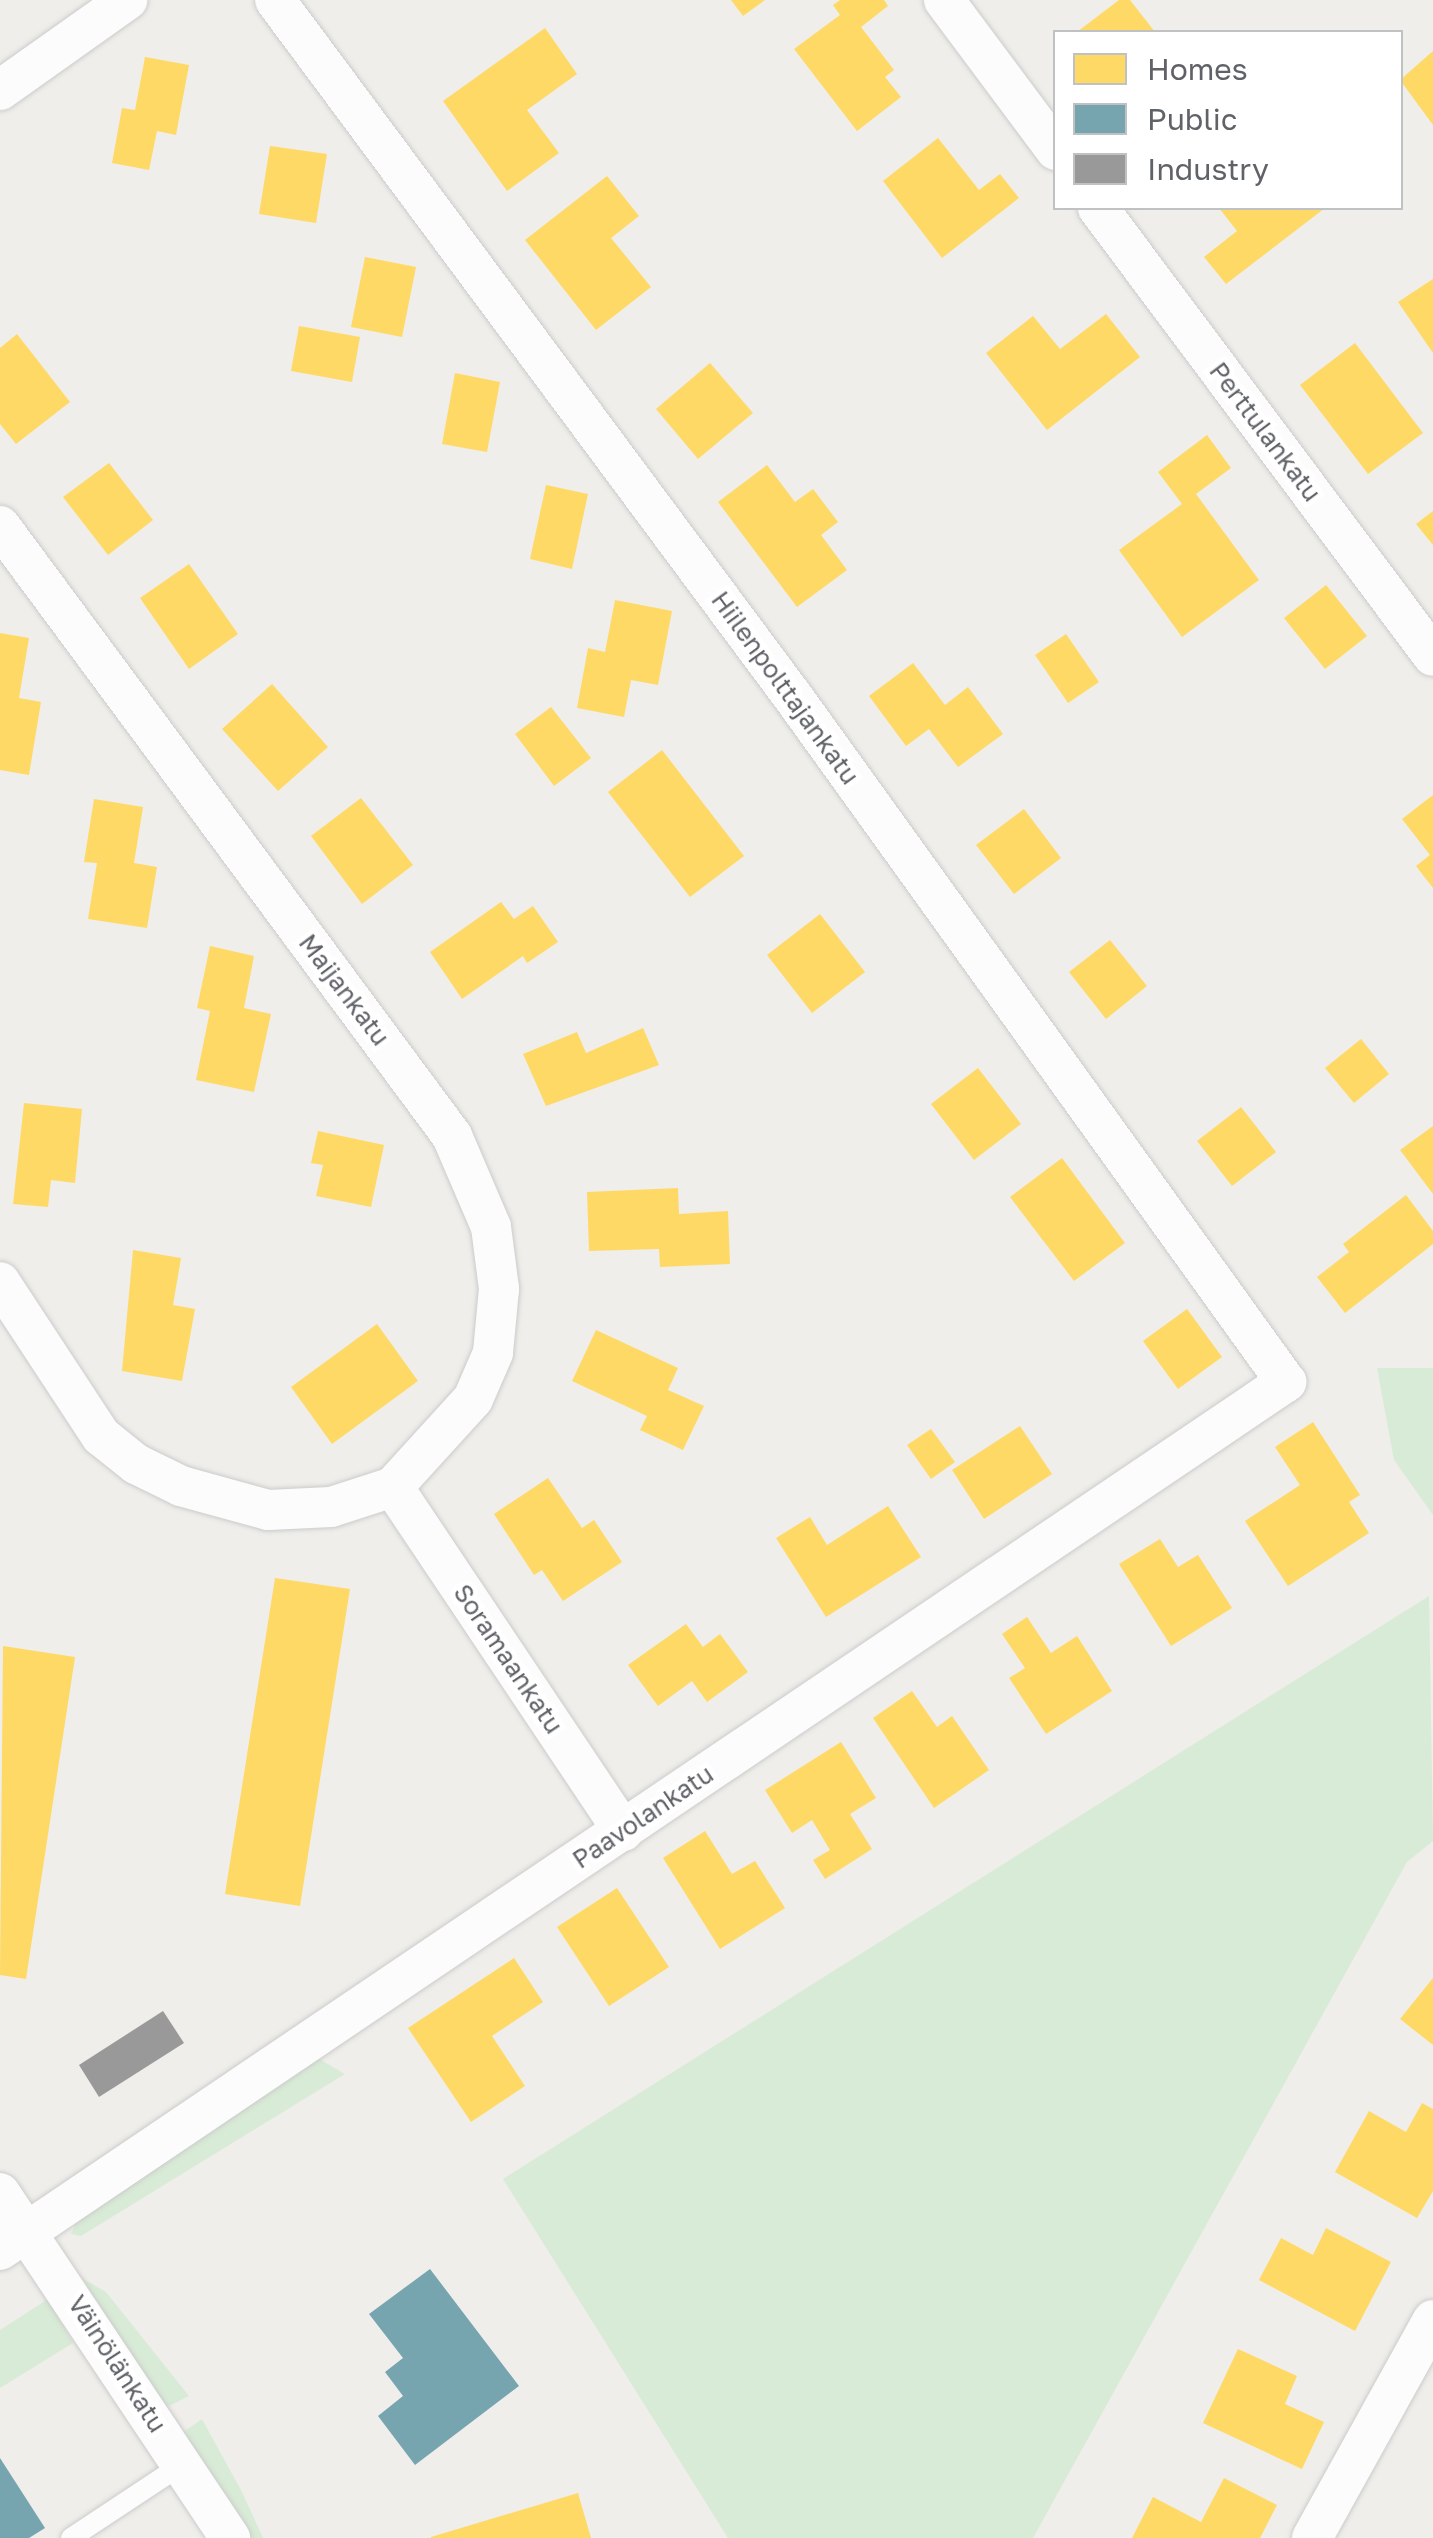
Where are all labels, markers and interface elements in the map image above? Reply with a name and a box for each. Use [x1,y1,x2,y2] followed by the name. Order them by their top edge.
[1053,30,1403,210] legend
[1147,51,1248,87] text: Homes
[1147,101,1237,137] text: Public
[1147,151,1269,187] text: Industry
[1203,357,1327,507] street label: Perttulankatu
[705,586,865,790] street label: Hiilenpolttajankatu
[292,929,396,1051] street label: Maijankatu
[447,1579,569,1739] street label: Soramaankatu
[567,1759,719,1875] street label: Paavolankatu
[62,2290,172,2438] street label: Väinölänkatu

